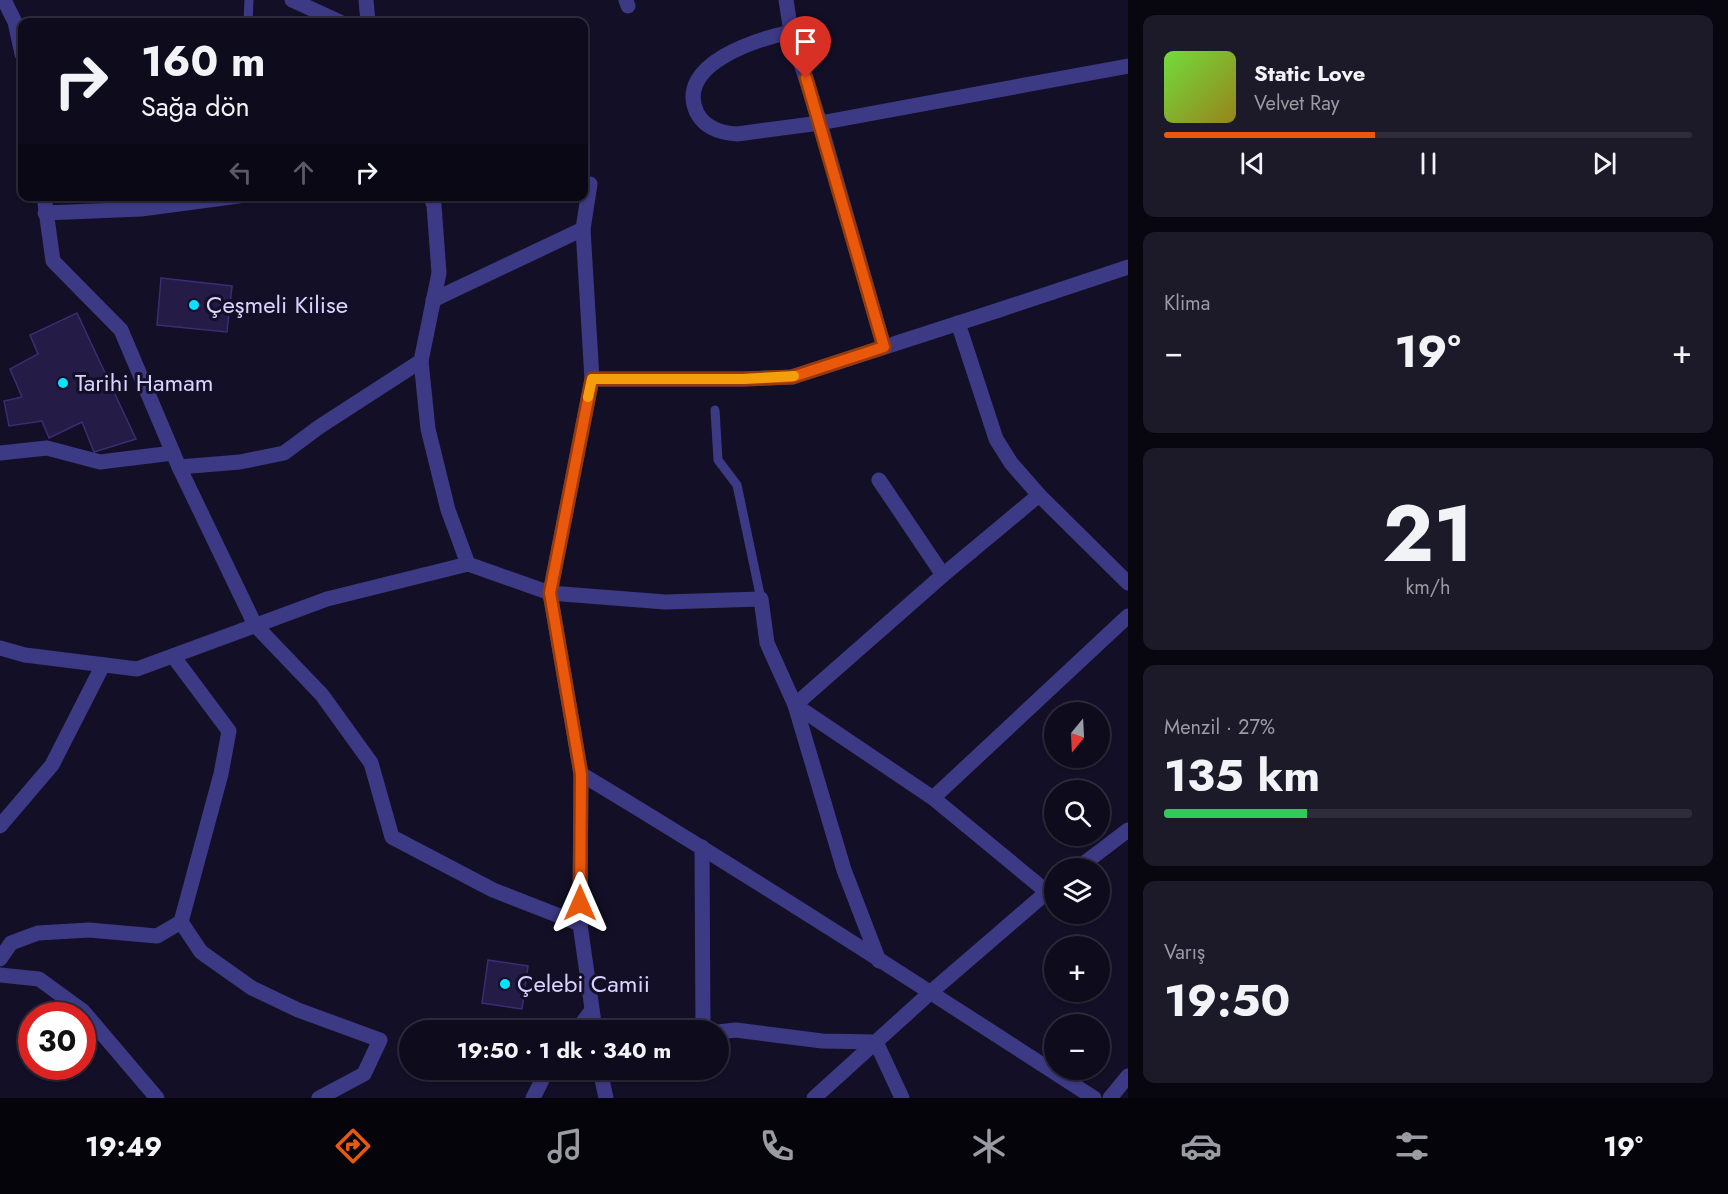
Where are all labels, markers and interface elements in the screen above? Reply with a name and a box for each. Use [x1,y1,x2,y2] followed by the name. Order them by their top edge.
[780,16,831,78] pin
[789,25,822,58] icon: arrive
[141,31,265,92] text: 160 m
[42,42,120,120] icon: right
[1254,57,1365,89] text: Static Love
[141,87,250,126] text: Sağa dön
[1254,89,1340,118] text: Velvet Ray
[1236,147,1269,180] icon: previous
[1412,147,1445,180] icon: pause
[1588,147,1621,180] icon: next
[224,156,257,189] icon: left
[287,156,320,189] icon: ahead
[350,156,383,189] icon: right
[206,287,348,322] place label: Çeşmeli Kilise
[1164,289,1210,318] text: Klima
[187,298,201,312] marker: Çeşmeli Kilise
[1394,319,1461,384] text: 19°
[1164,328,1183,375] text: −
[1672,328,1692,375] text: +
[75,365,214,400] place label: Tarihi Hamam
[56,376,70,390] marker: Tarihi Hamam
[1383,478,1473,590] text: 21
[1405,573,1451,602] text: km/h
[1044,702,1110,768] north arrow
[1044,702,1110,1080] map controls
[1164,713,1275,742] text: Menzil · 27%
[1164,743,1320,808] text: 135 km
[1044,780,1110,846] button: search
[1044,858,1110,924] button: layers
[548,871,612,935] position arrow
[1044,936,1110,1002] button: +
[1164,938,1205,967] text: Varış
[517,966,650,1001] place label: Çelebi Camii
[1164,968,1290,1033] text: 19:50
[498,977,512,991] marker: Çelebi Camii
[18,1002,96,1080] speed limit sign: 30
[1044,1014,1110,1080] button: −
[457,1034,671,1066] text: 19:50 · 1 dk · 340 m
[332,1125,374,1167] icon: directions
[544,1125,586,1167] icon: music
[756,1125,798,1167] icon: phone
[968,1125,1010,1167] icon: climate
[1180,1125,1222,1167] icon: car
[1391,1125,1433,1167] icon: filters
[85,1127,162,1166] text: 19:49
[1603,1127,1643,1166] text: 19°

